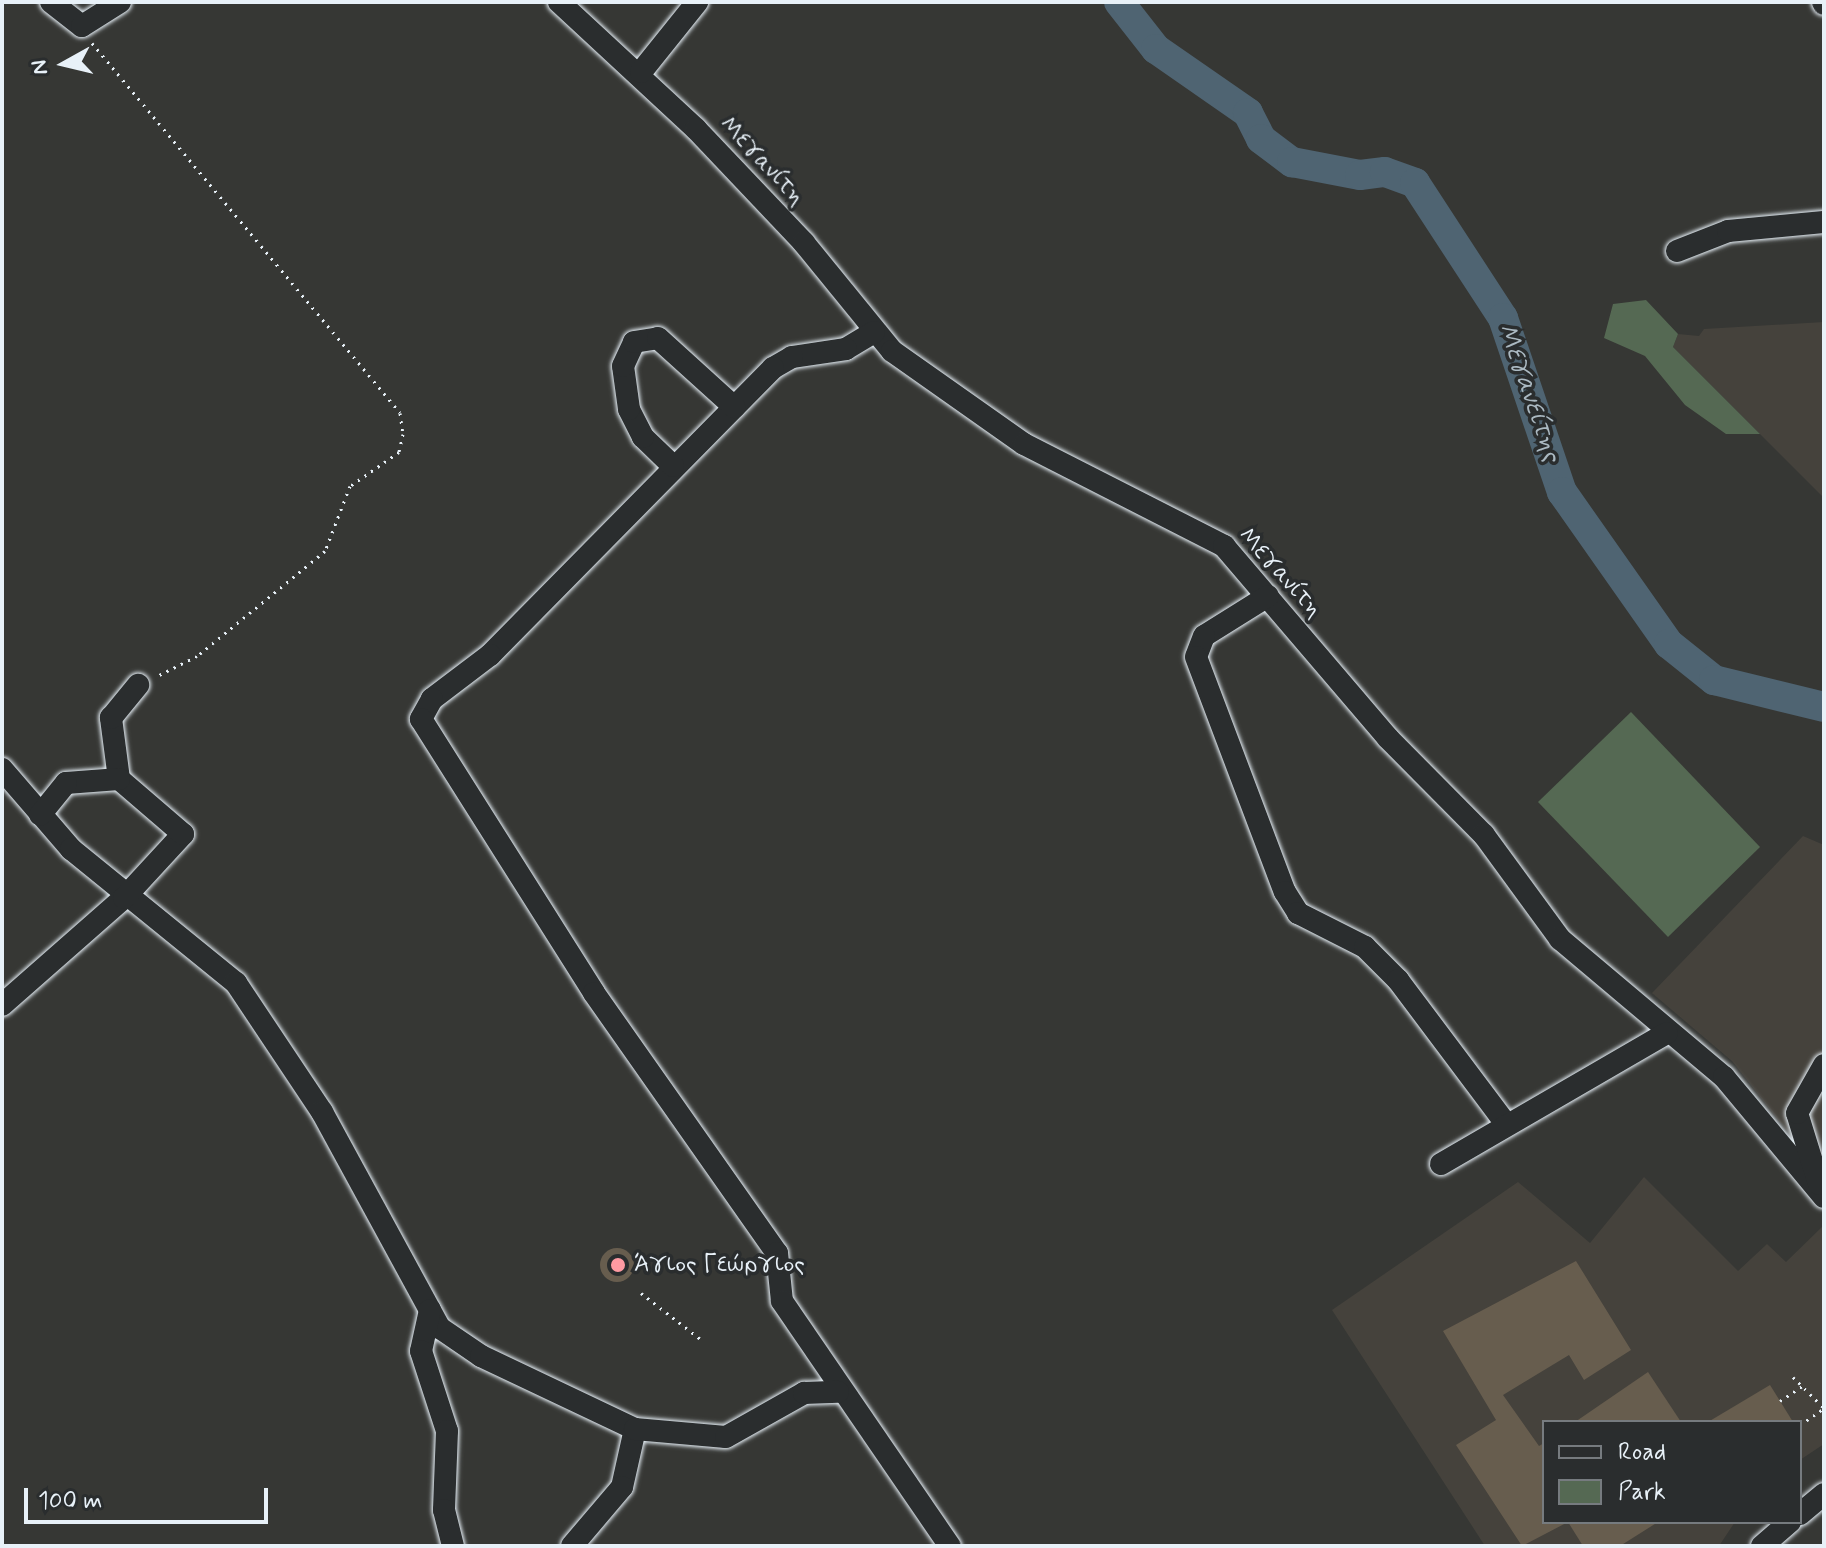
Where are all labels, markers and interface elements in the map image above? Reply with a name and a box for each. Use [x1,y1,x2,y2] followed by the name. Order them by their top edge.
[24,24,104,104] north arrow
[25,58,55,77] text: N
[713,110,811,212] street label: Μεγανίτη
[1490,320,1566,466] water label: Μεγανείτης
[1232,522,1328,624] street label: Μεγανίτη
[634,1251,805,1279] place label: Άγιος Γεώργιος
[609,1256,627,1274] marker: Άγιος Γεώργιος
[1542,1420,1802,1524] legend
[1618,1437,1666,1468] text: Road
[28,1472,272,1522] scale bar
[1618,1477,1666,1508] text: Park
[38,1486,102,1517] text: 100 m

